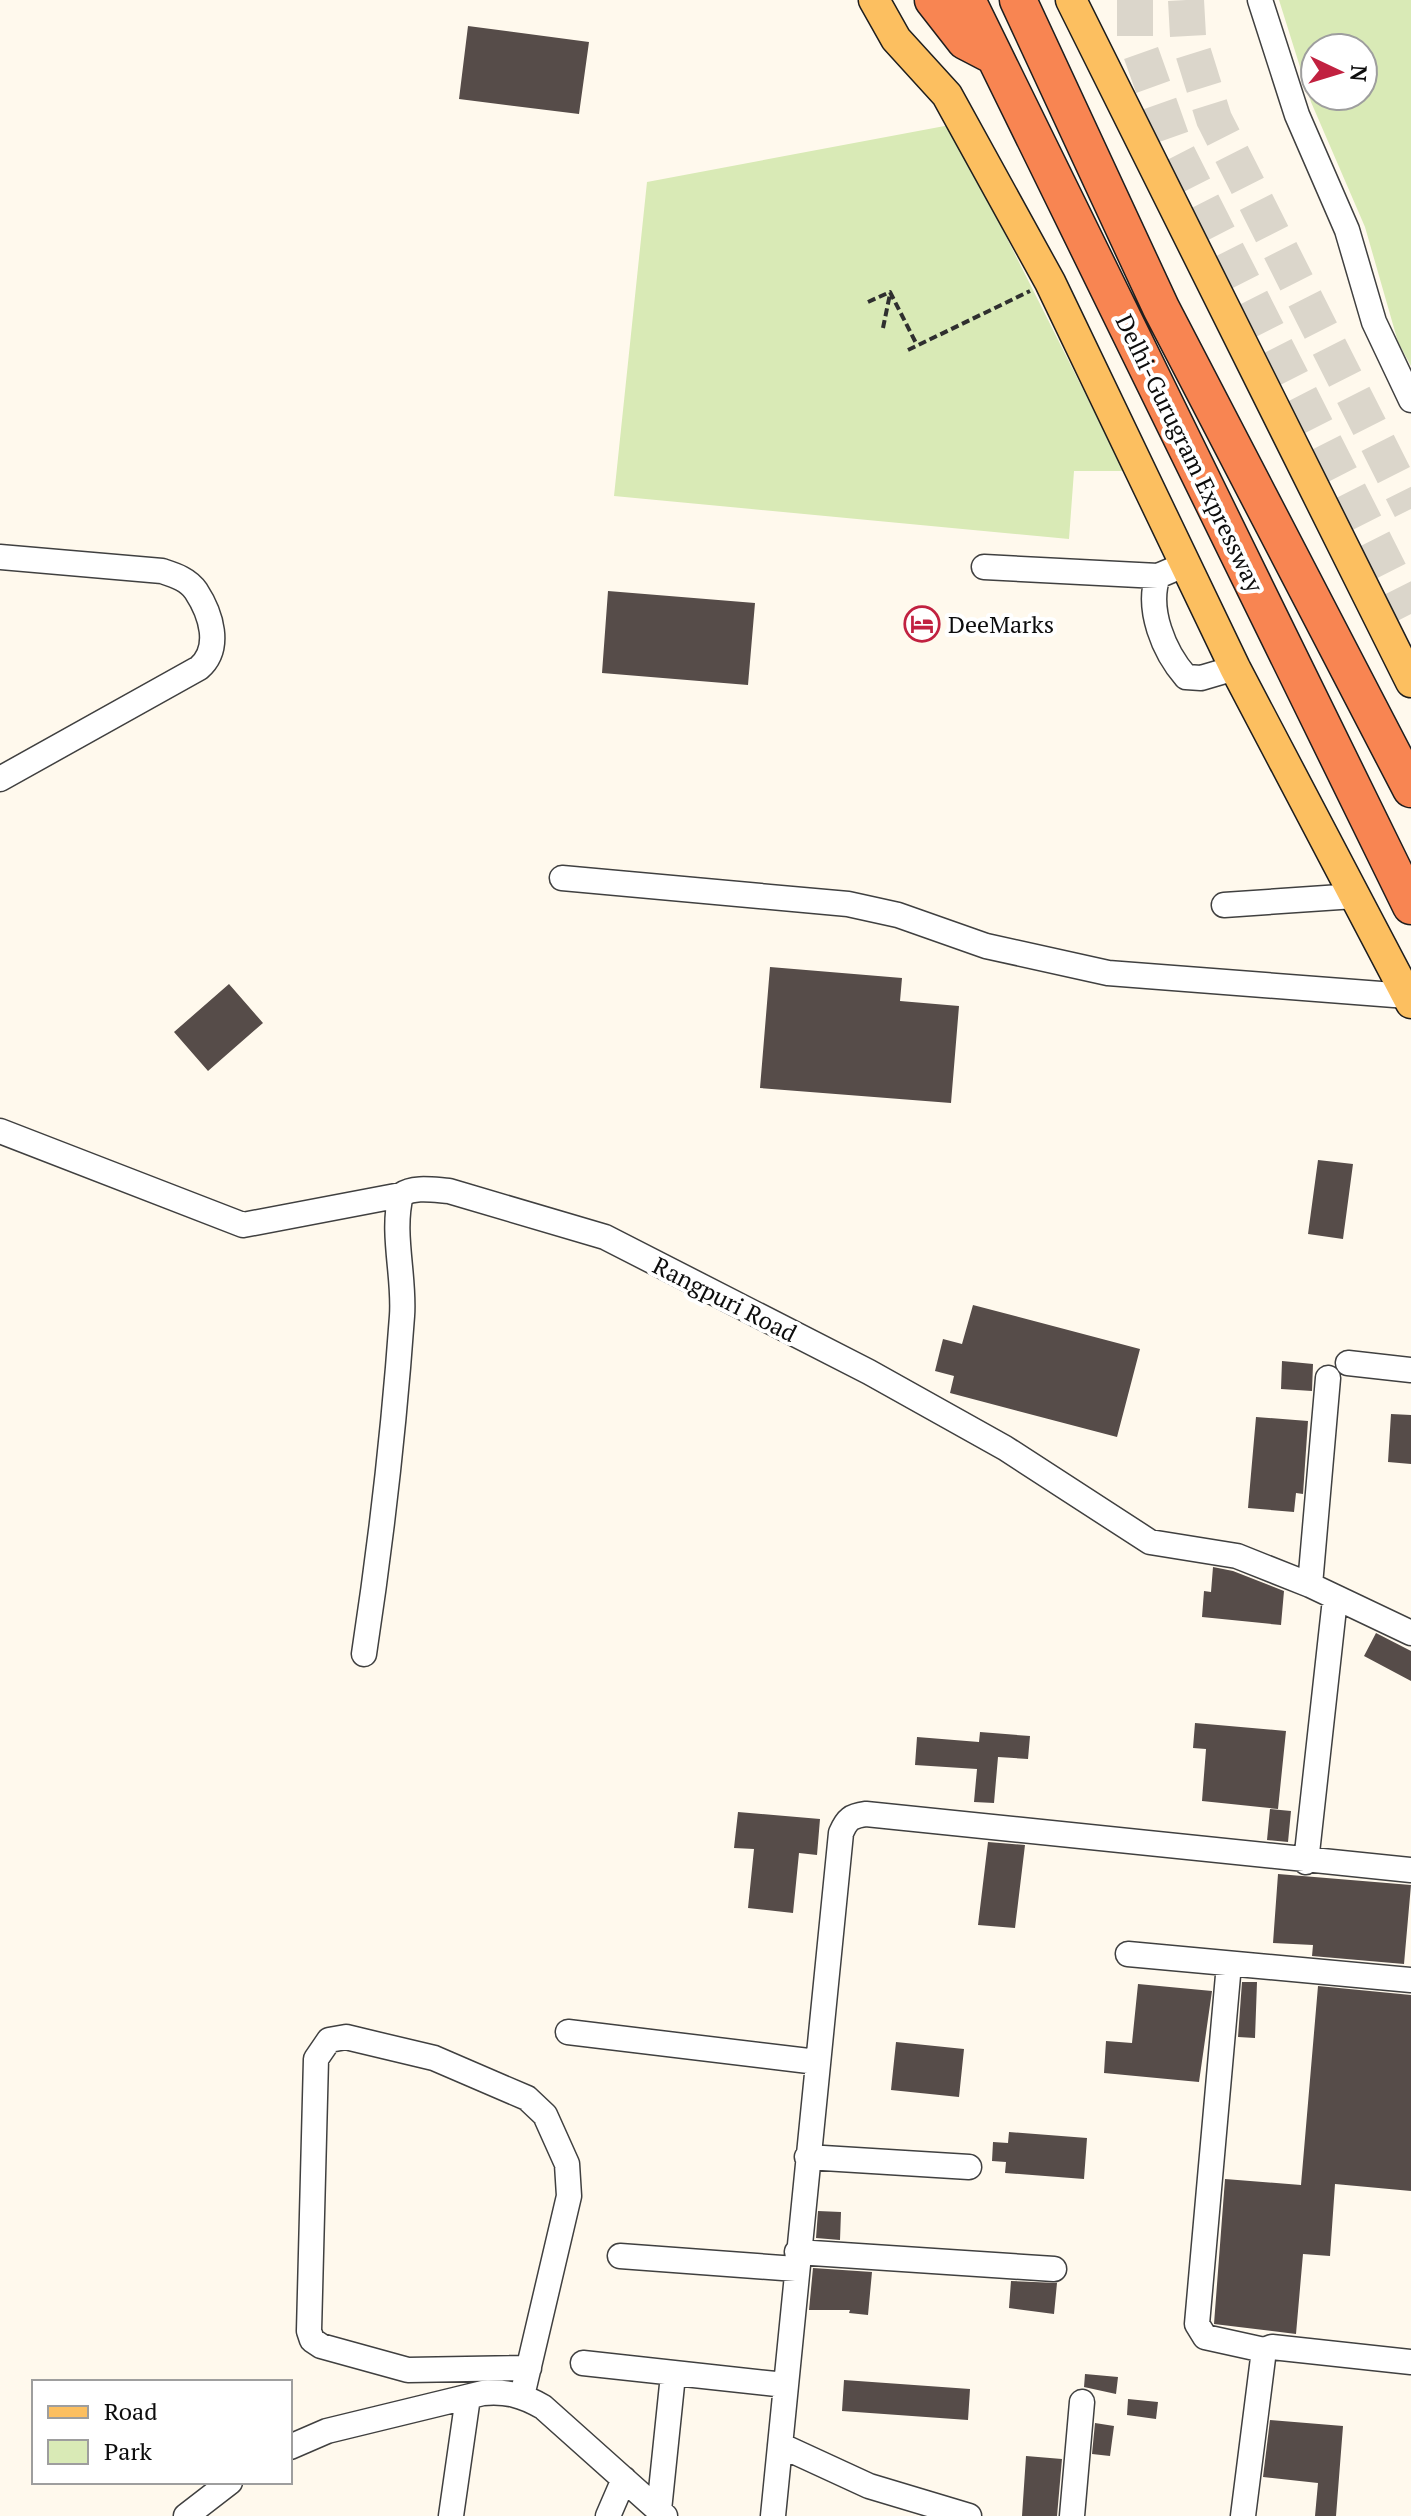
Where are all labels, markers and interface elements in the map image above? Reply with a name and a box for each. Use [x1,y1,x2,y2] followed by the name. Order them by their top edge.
[1299,32,1379,112] north arrow
[1344,64,1374,83] text: N
[1109,309,1272,598] street label: Delhi-Gurugram Expressway
[903,605,941,643] hotel icon: DeeMarks
[948,608,1054,640] place label: DeeMarks
[648,1249,802,1349] street label: Rangpuri Road
[32,2380,292,2484] legend
[104,2395,158,2427] text: Road
[104,2435,153,2467] text: Park

